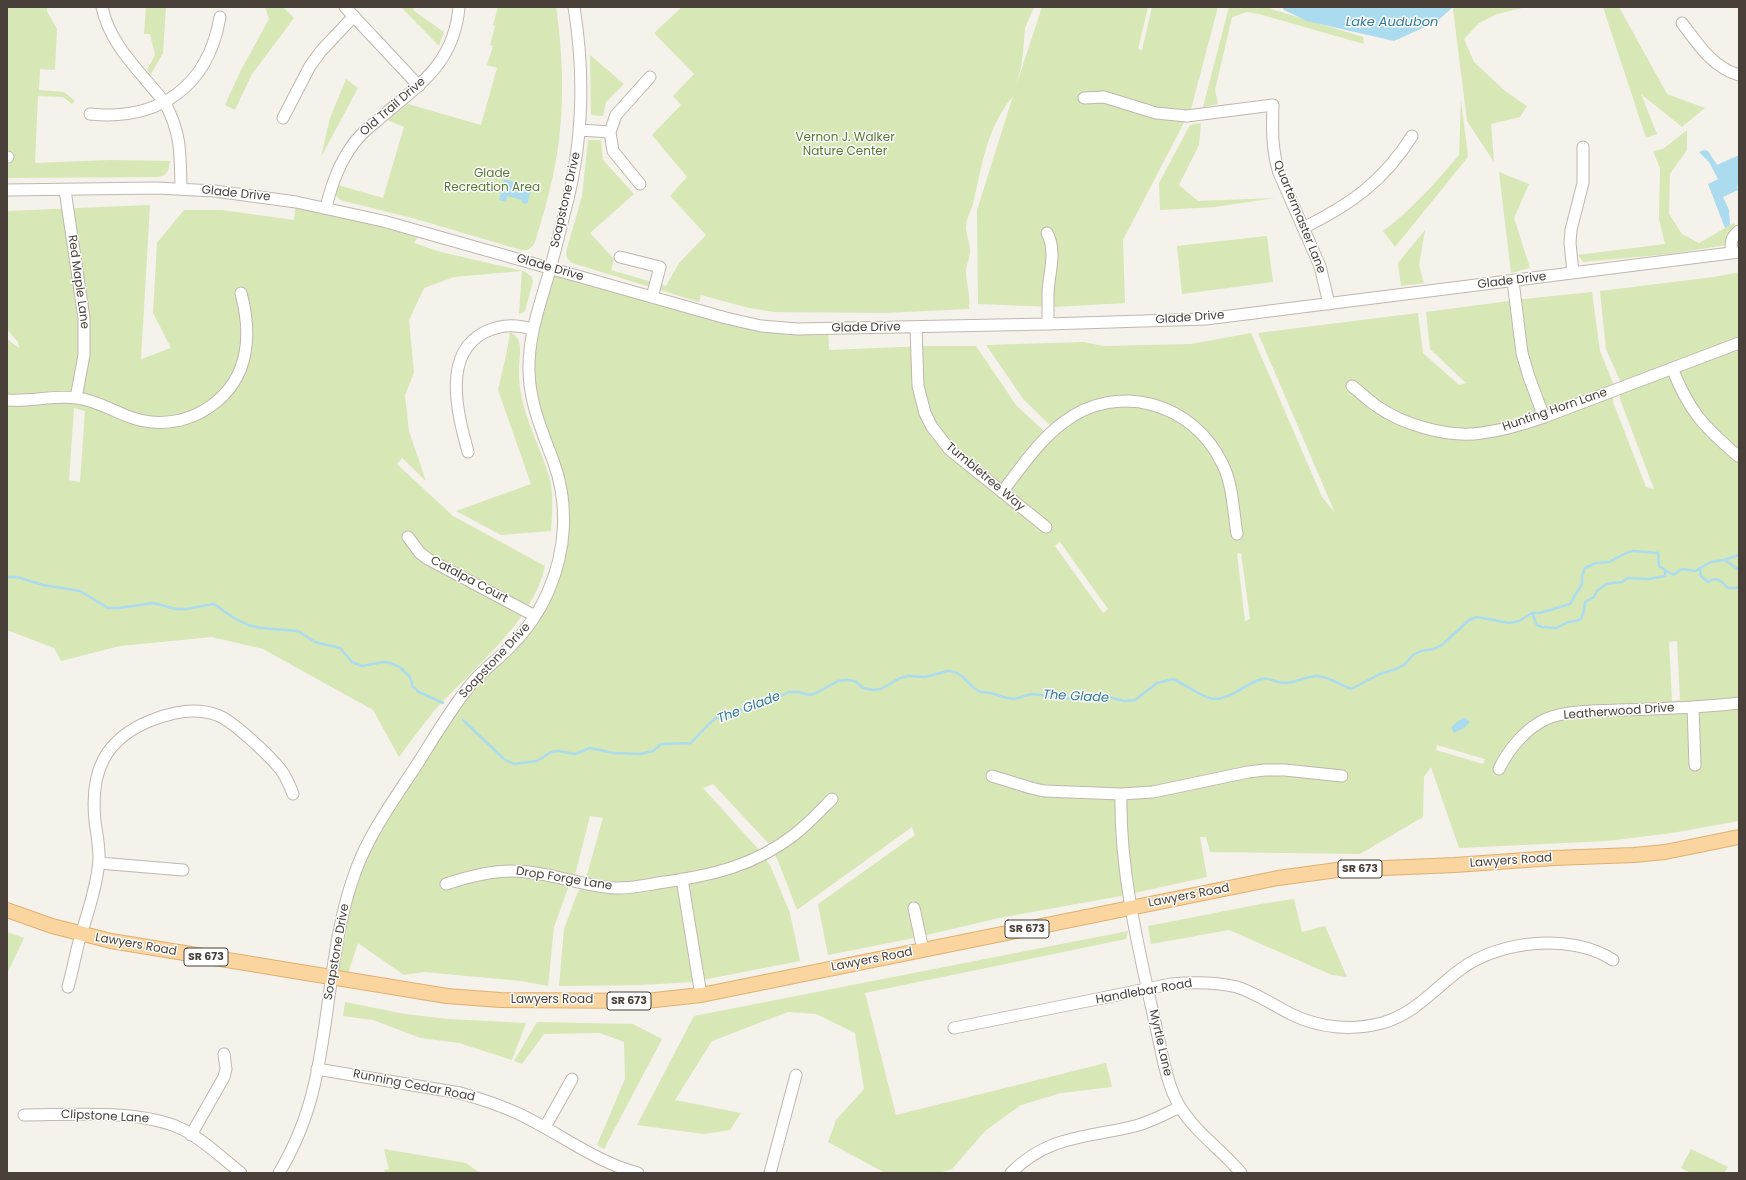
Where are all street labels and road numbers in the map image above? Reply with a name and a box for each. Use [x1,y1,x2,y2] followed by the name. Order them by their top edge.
[357,75,429,139] street label: Old Trail Drive
[548,151,584,249] street label: Soapstone Drive
[1270,158,1328,276] street label: Quartermaster Lane
[201,183,271,205] street label: Glade Drive
[64,234,92,330] street label: Red Maple Lane
[515,252,585,284] street label: Glade Drive
[1477,270,1547,292] street label: Glade Drive
[1155,308,1225,328] street label: Glade Drive
[831,320,901,336] street label: Glade Drive
[1501,385,1609,435] street label: Hunting Horn Lane
[943,440,1027,514] street label: Tumbletree Way
[428,554,510,606] street label: Catalpa Court
[456,620,534,702] street label: Soapstone Drive
[1563,701,1675,723] street label: Leatherwood Drive
[1469,851,1553,871] street label: Lawyers Road
[1338,860,1382,878] road number: SR 673
[515,864,613,894] street label: Drop Forge Lane
[1147,881,1231,911] street label: Lawyers Road
[321,903,353,1001] street label: Soapstone Drive
[1005,920,1049,938] road number: SR 673
[94,931,178,959] street label: Lawyers Road
[830,945,914,975] street label: Lawyers Road
[184,948,228,966] road number: SR 673
[1095,976,1193,1008] street label: Handlebar Road
[607,992,651,1010] road number: SR 673
[511,993,593,1007] street label: Lawyers Road
[1145,1008,1175,1078] street label: Myrtle Lane
[352,1067,476,1105] street label: Running Cedar Road
[61,1107,149,1127] street label: Clipstone Lane

